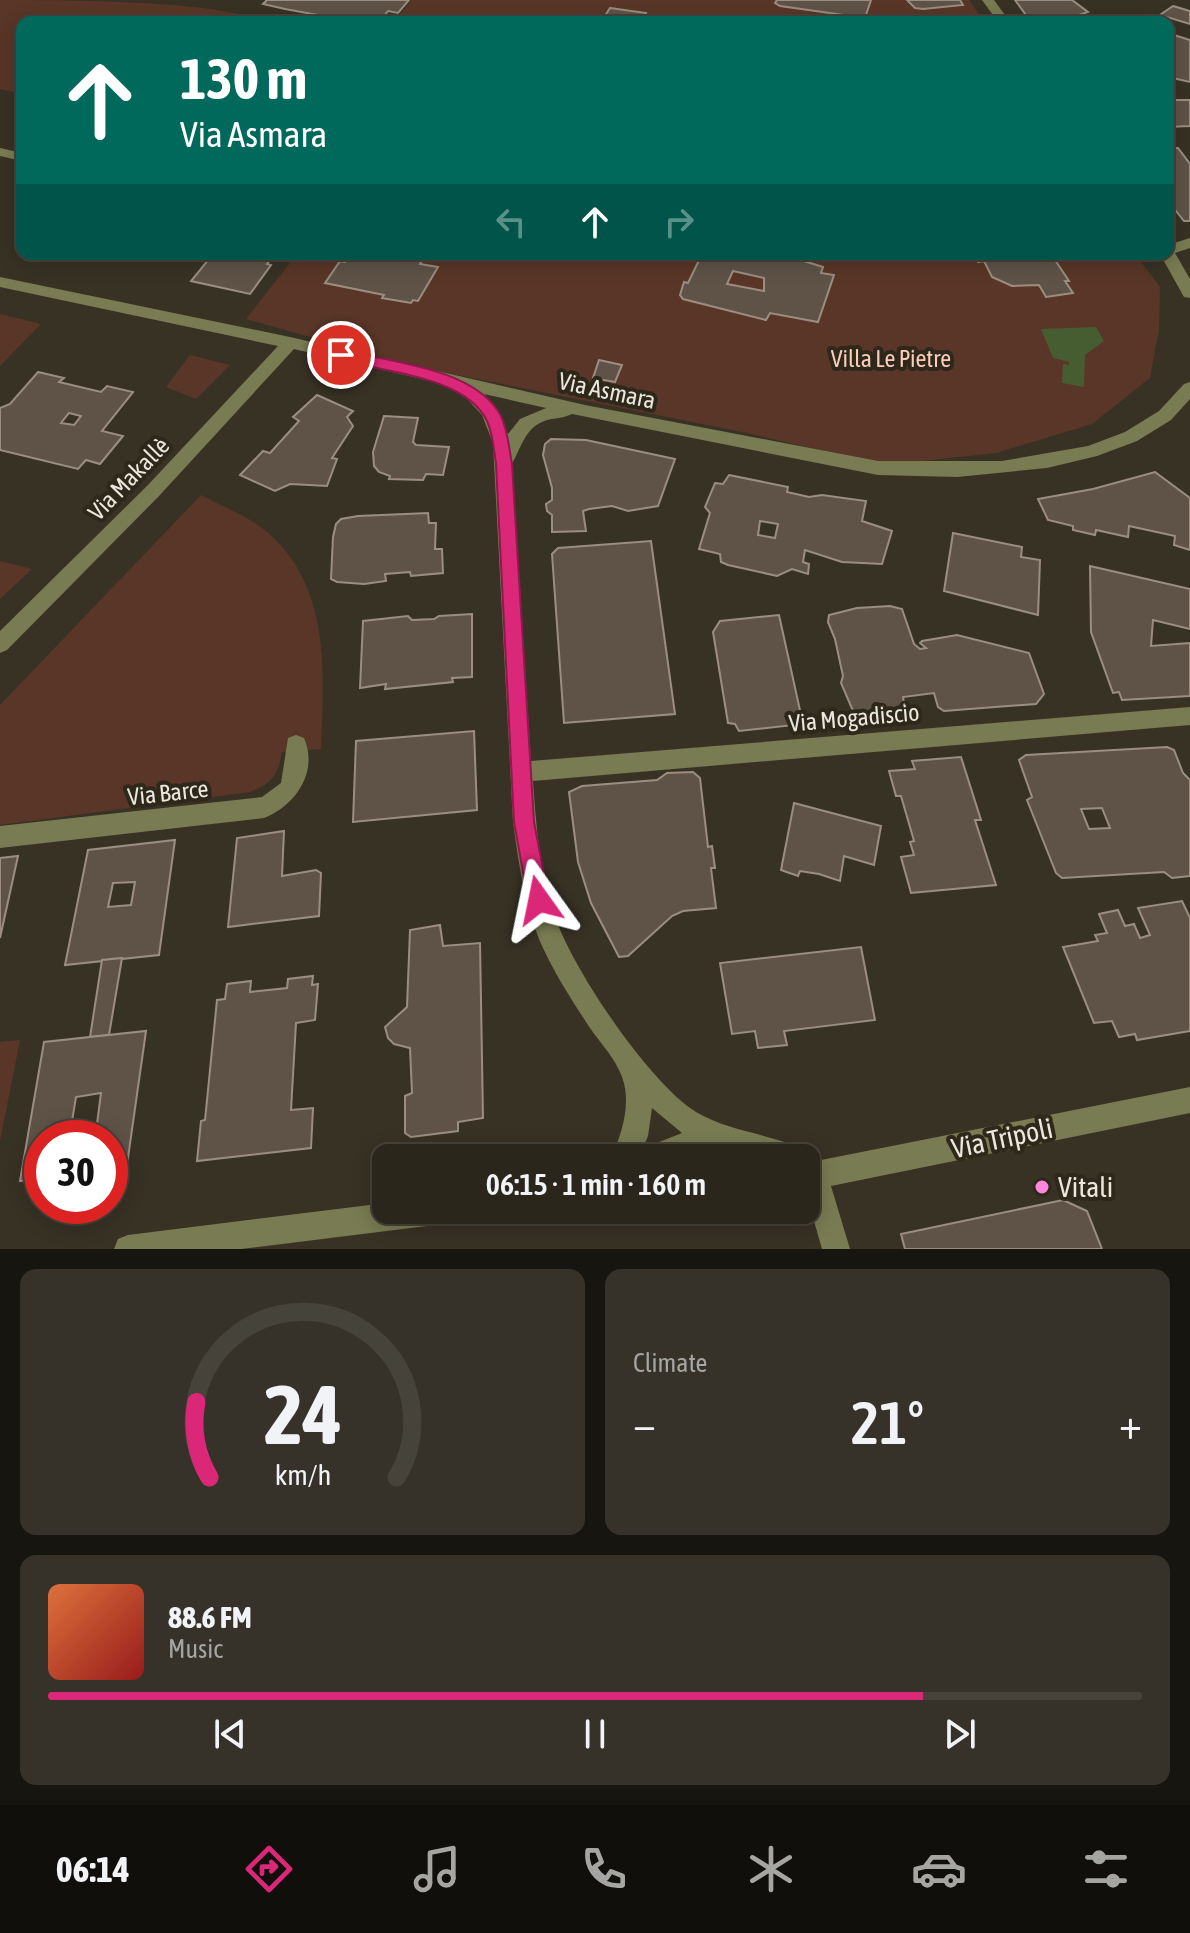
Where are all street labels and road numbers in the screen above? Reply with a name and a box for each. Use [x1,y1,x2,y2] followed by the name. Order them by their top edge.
[556,367,658,414] street label: Via Asmara
[83,432,175,525] street label: Via Makallè
[787,698,920,737] street label: Via Mogadiscio
[126,775,210,810] street label: Via Barce
[948,1112,1056,1164] street label: Via Tripoli

